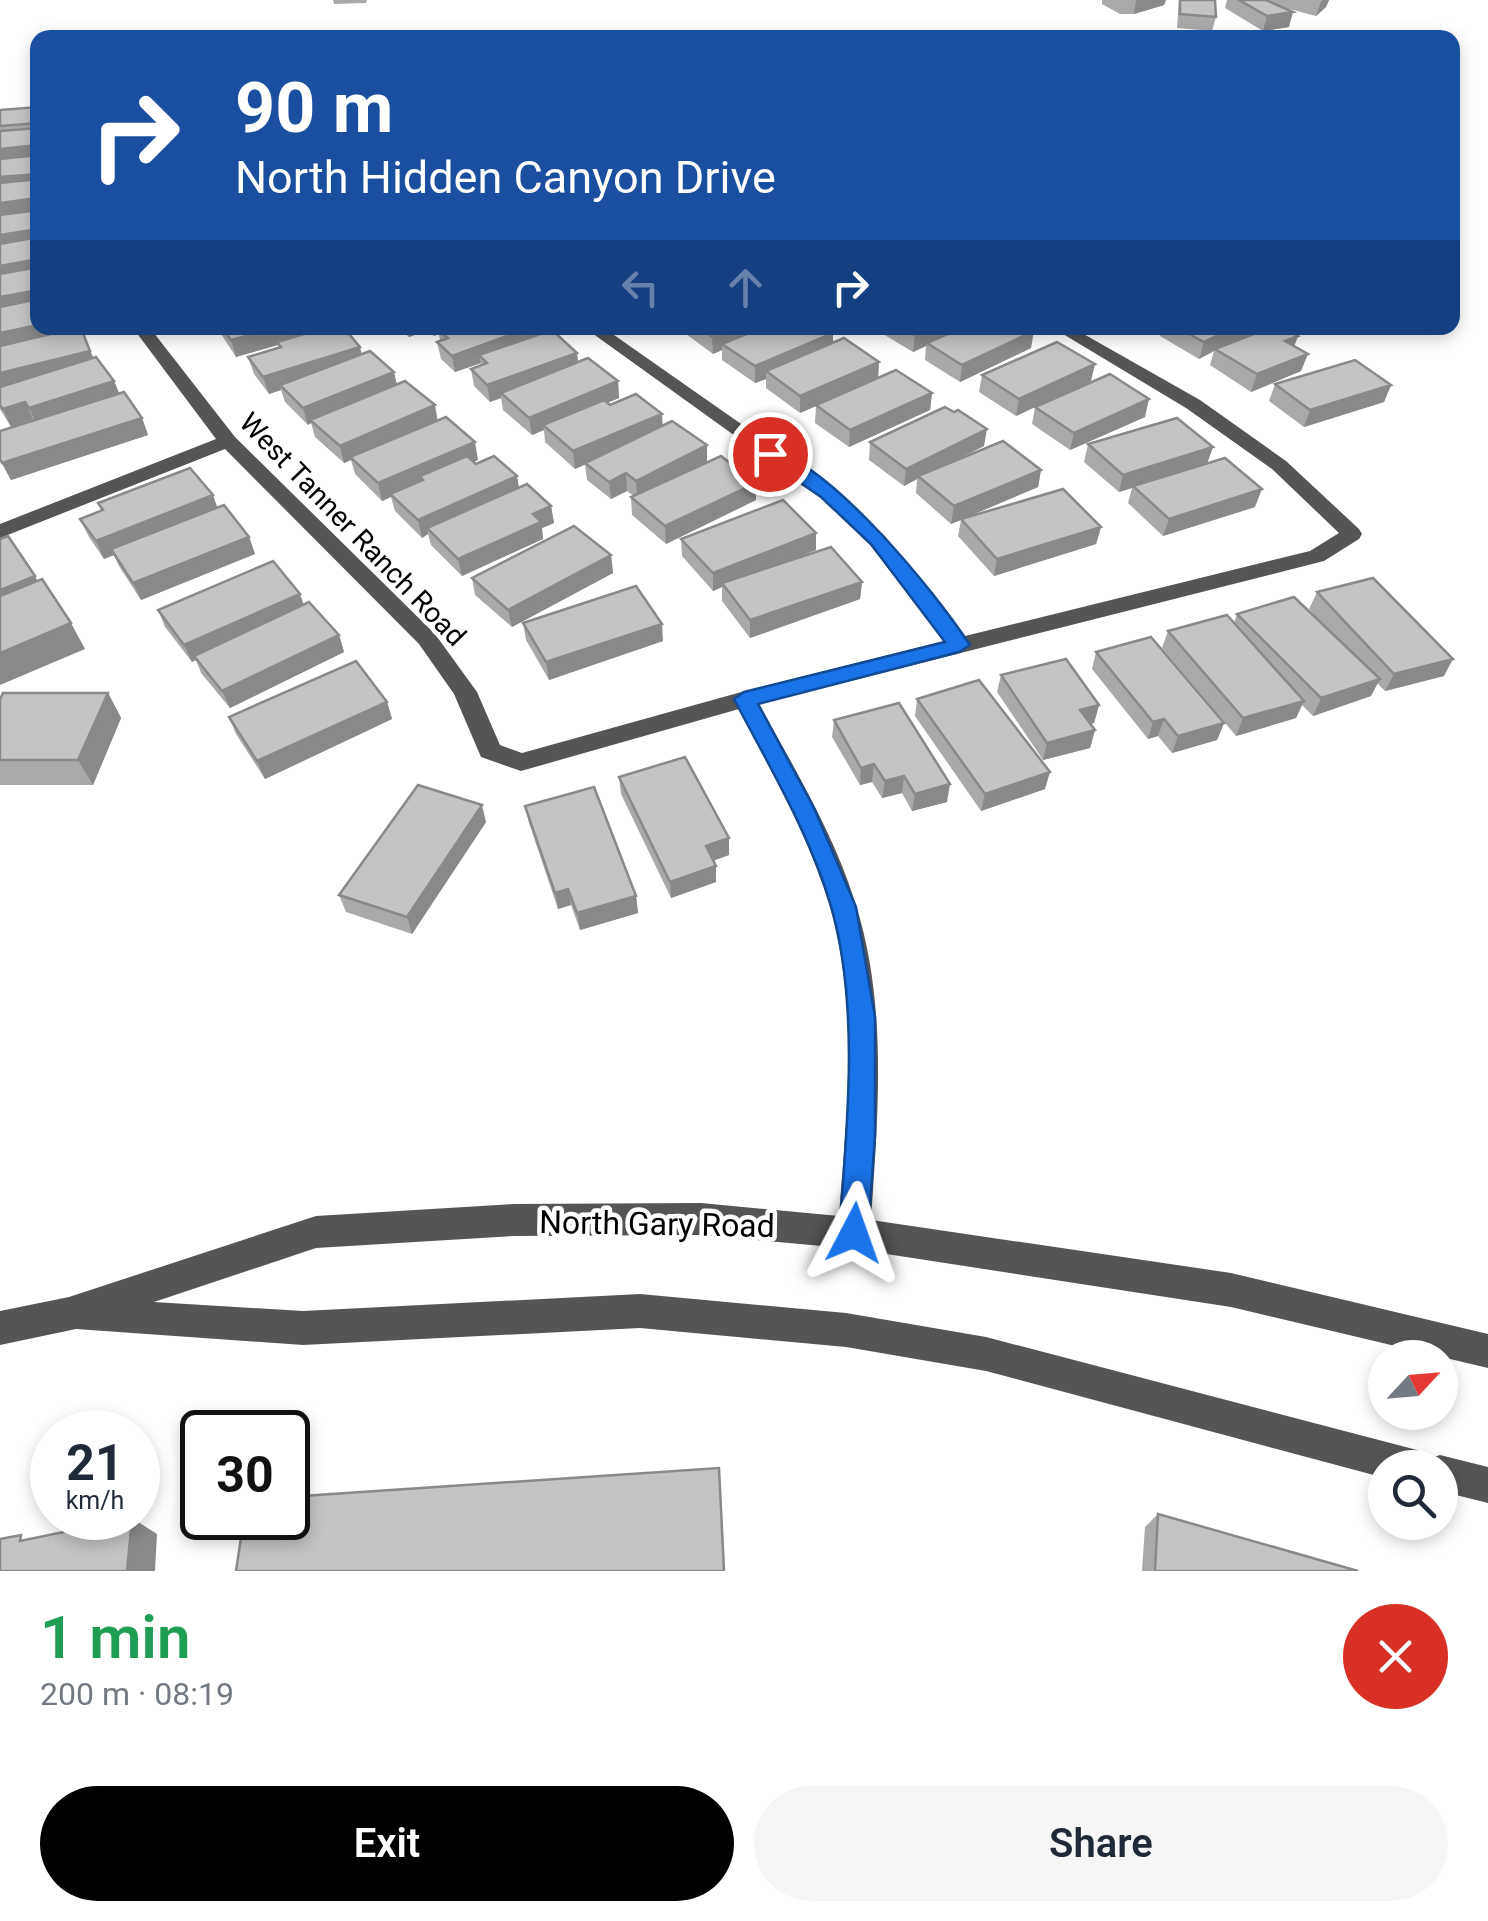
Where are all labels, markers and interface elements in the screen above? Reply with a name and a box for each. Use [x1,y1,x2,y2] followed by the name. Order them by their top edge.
[235,67,393,149] text: 90 m
[70,70,200,200] icon: right
[235,151,776,204] text: North Hidden Canyon Drive
[613,260,668,315] icon: left
[718,260,773,315] icon: ahead
[823,260,878,315] icon: right
[233,406,473,653] street label: West Tanner Ranch Road
[728,412,813,497] pin
[743,427,798,482] icon: arrive
[802,1181,906,1285] position arrow
[539,1203,775,1245] street label: North Gary Road
[1368,1340,1458,1430] north arrow
[1368,1340,1458,1540] map controls
[180,1410,310,1540] speed limit sign: 30
[66,1434,124,1492] text: 21
[1368,1450,1458,1540] button: search
[66,1486,124,1515] text: km/h
[40,1602,190,1673] text: 1 min
[1343,1604,1448,1709] button: close
[40,1675,234,1713] text: 200 m · 08:19
[40,1786,734,1901] button: Exit
[754,1786,1448,1901] button: Share

